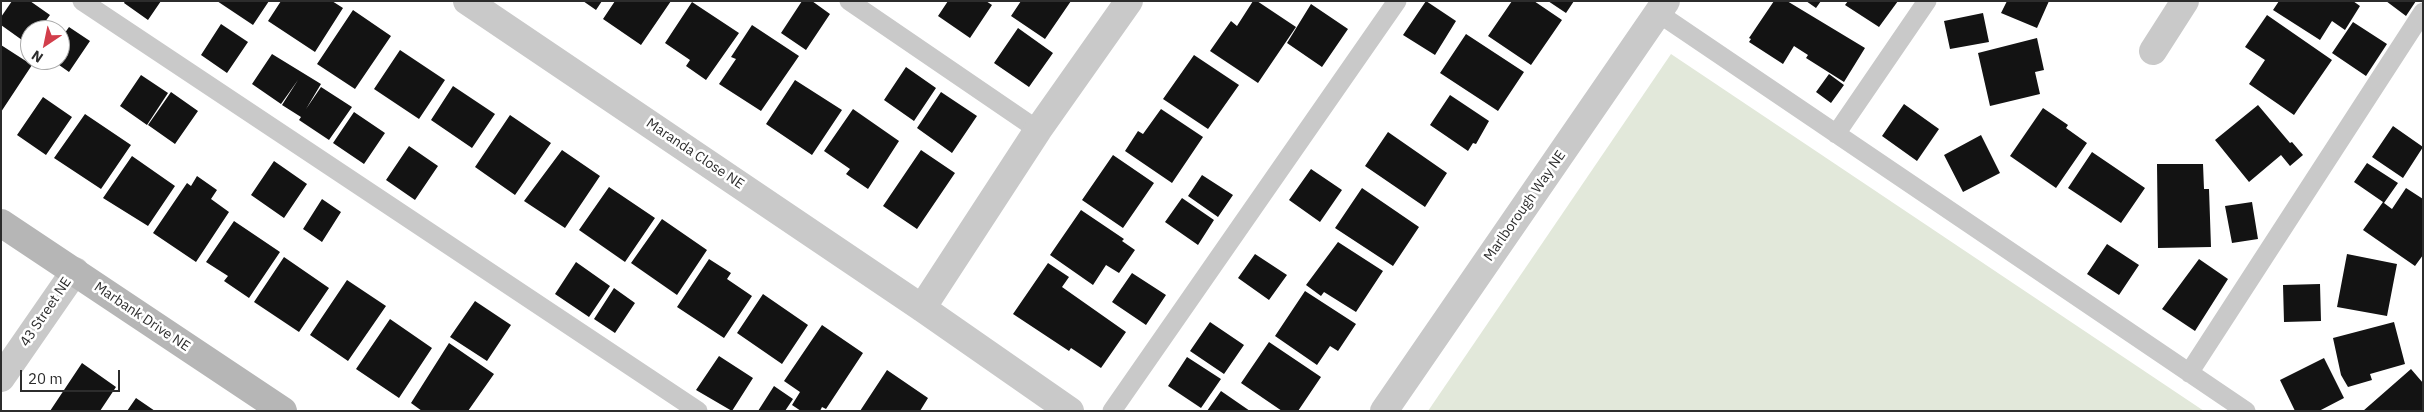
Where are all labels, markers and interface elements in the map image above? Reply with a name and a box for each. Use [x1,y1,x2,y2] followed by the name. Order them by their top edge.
[20,20,70,70] north arrow
[28,46,46,67] text: N
[643,115,747,193] street label: Maranda Close NE
[1480,147,1570,265] street label: Marlborough Way NE
[17,274,75,350] street label: 43 Street NE
[91,279,193,355] street label: Marbank Drive NE
[22,360,122,392] scale bar
[28,369,63,388] text: 20 m

